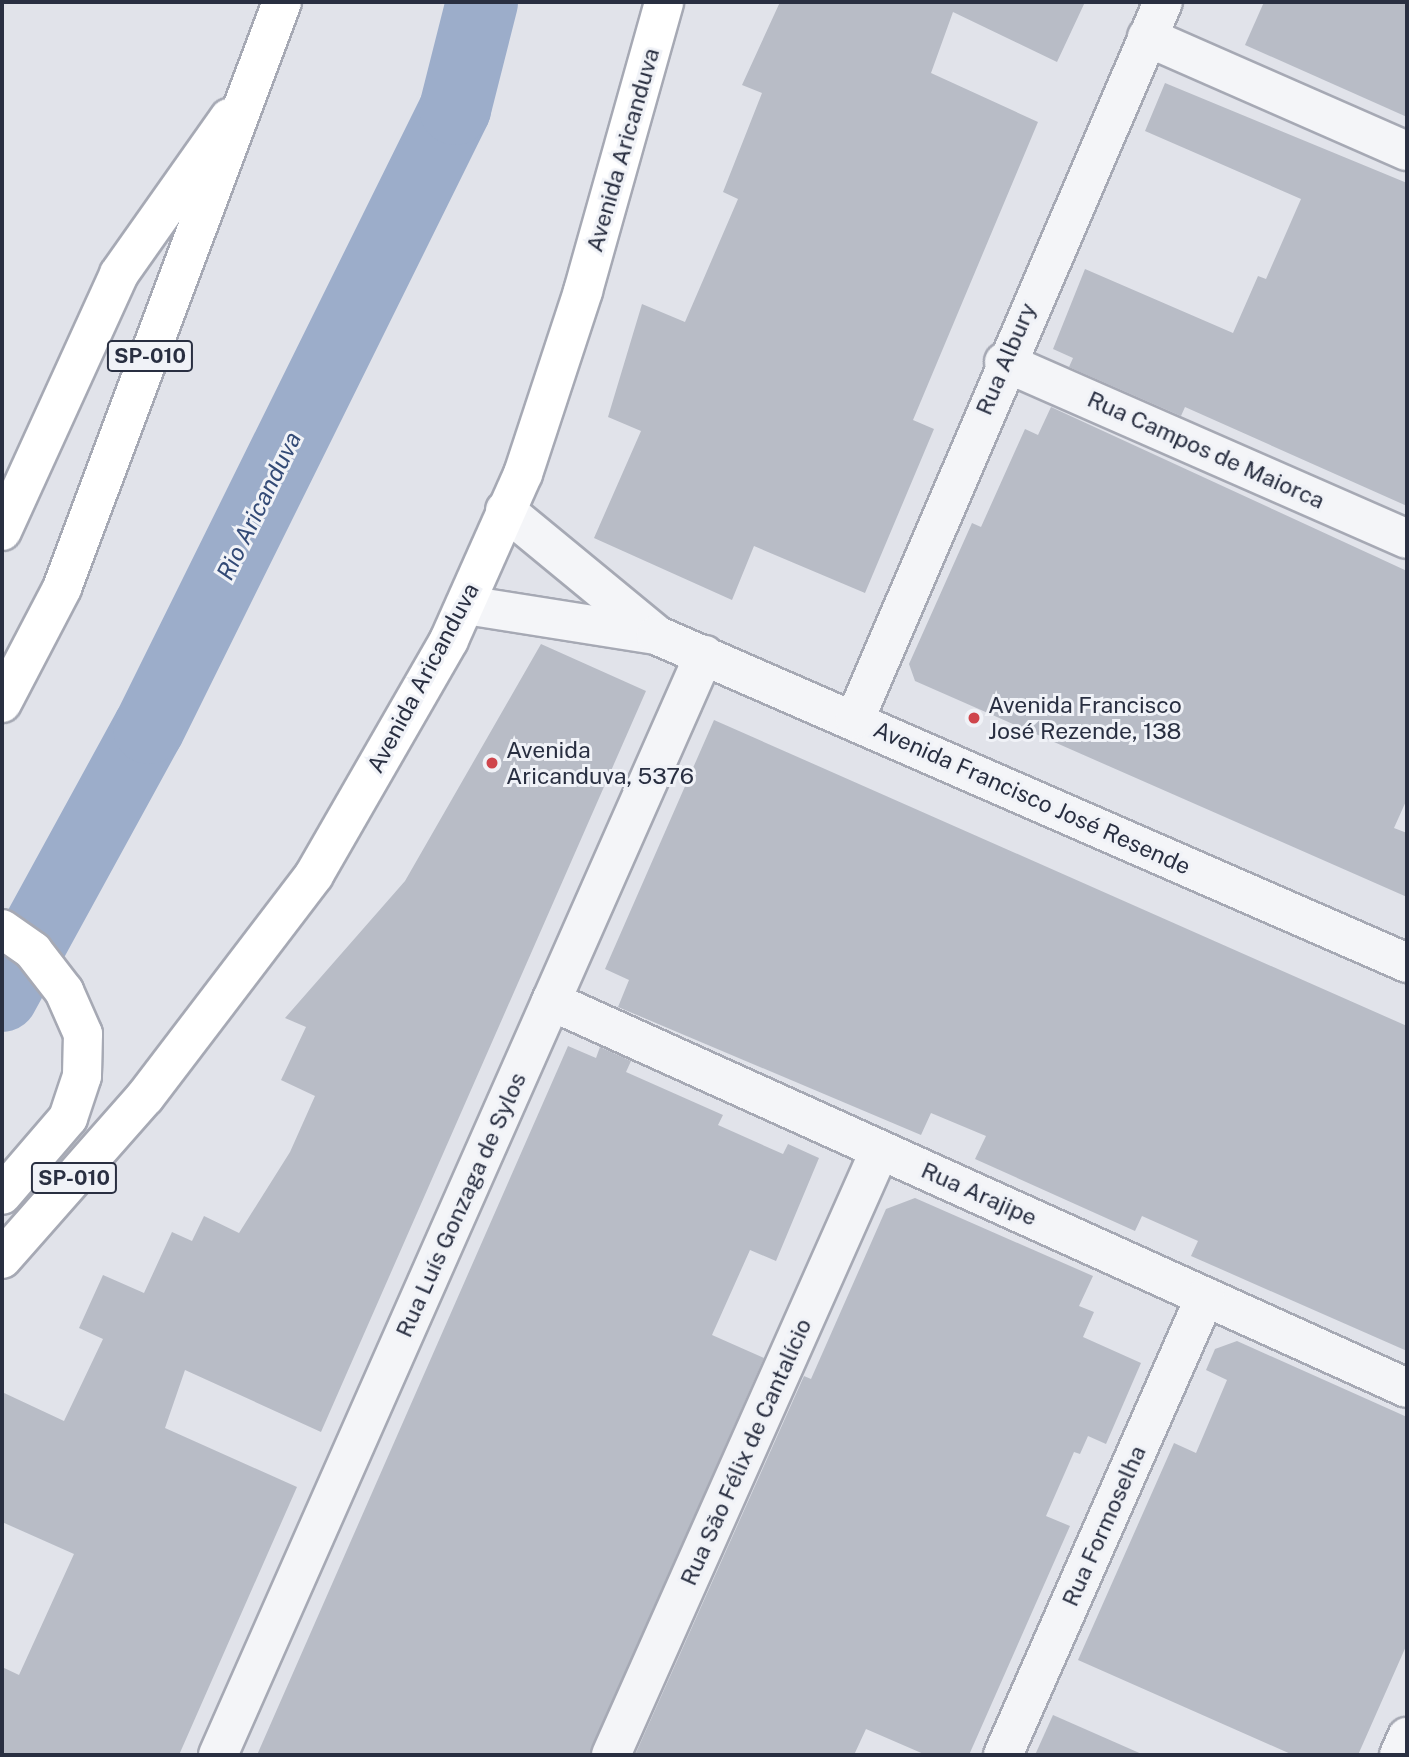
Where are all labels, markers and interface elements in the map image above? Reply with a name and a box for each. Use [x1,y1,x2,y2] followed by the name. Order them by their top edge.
[581,45,665,255] street label: Avenida Aricanduva
[970,299,1042,419] street label: Rua Albury
[106,338,194,374] road number: SP-010
[1083,385,1329,515] street label: Rua Campos de Maiorca
[211,427,307,585] water label: Rio Aricanduva
[361,578,485,778] street label: Avenida Aricanduva
[988,691,1182,745] place label: Avenida Francisco José Rezende, 138
[966,710,982,726] marker: Avenida Francisco José Rezende, 138
[869,715,1195,881] street label: Avenida Francisco José Resende
[506,736,694,790] place label: Avenida Aricanduva, 5376
[484,755,500,771] marker: Avenida Aricanduva, 5376
[390,1068,532,1342] street label: Rua Luís Gonzaga de Sylos
[917,1156,1041,1232] street label: Rua Arajipe
[30,1160,118,1196] road number: SP-010
[674,1314,818,1590] street label: Rua São Félix de Cantalício
[1056,1442,1152,1610] street label: Rua Formoselha

